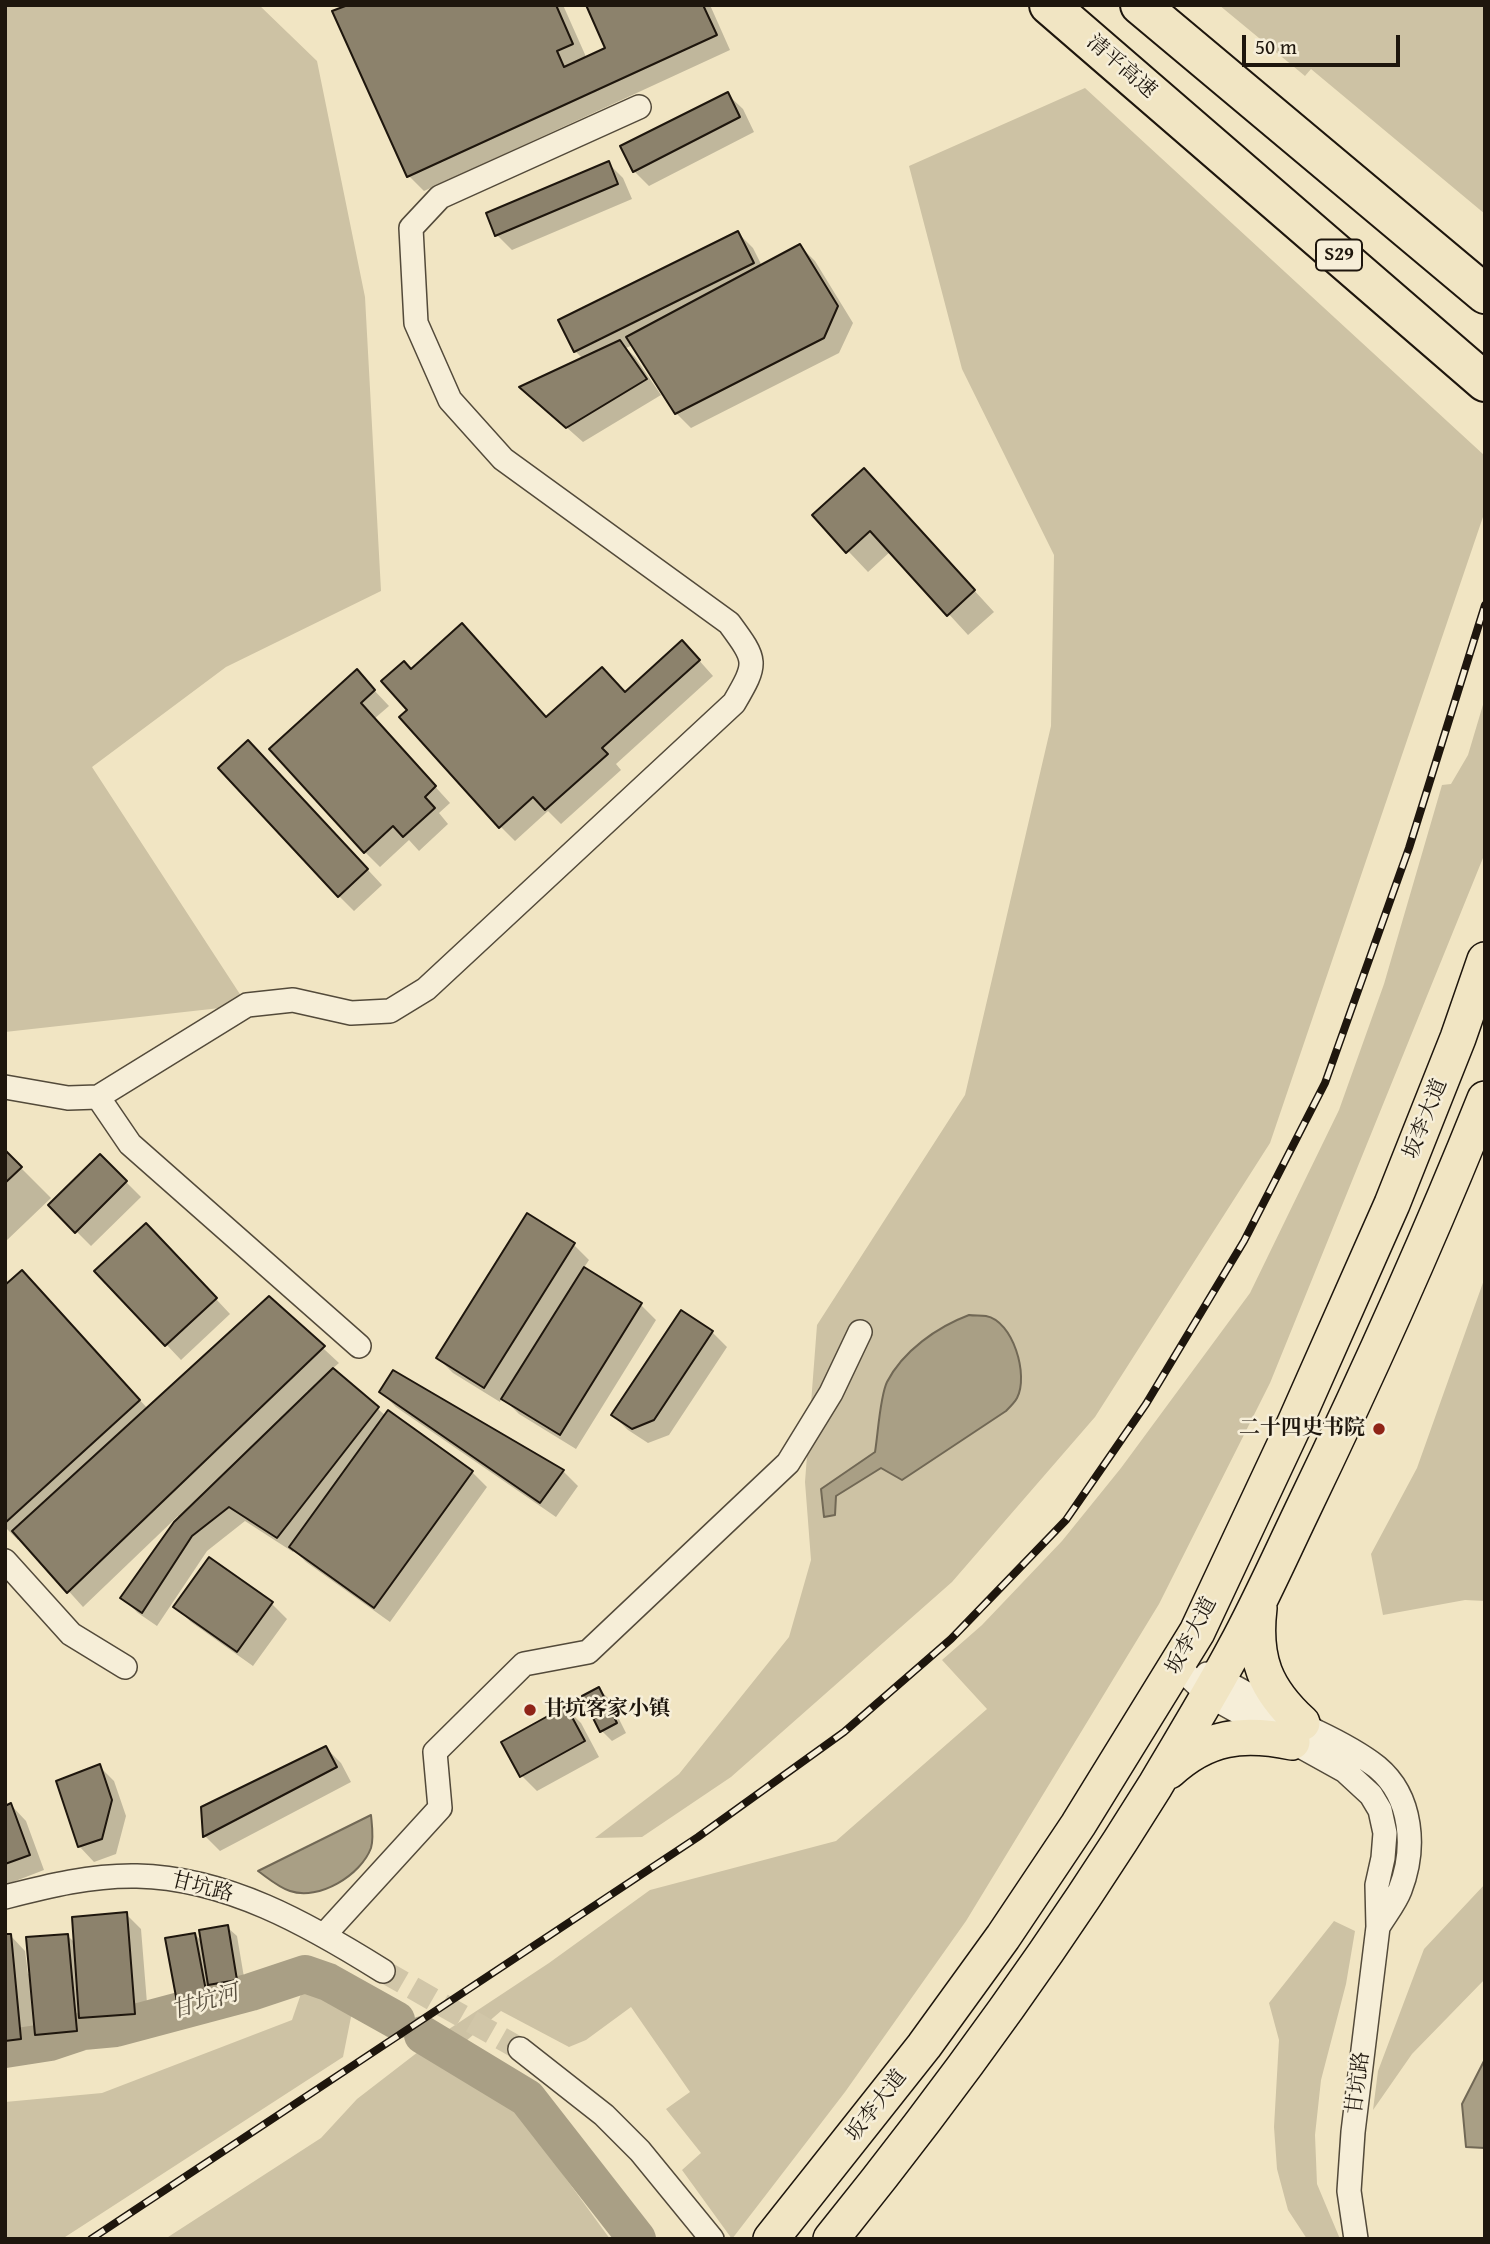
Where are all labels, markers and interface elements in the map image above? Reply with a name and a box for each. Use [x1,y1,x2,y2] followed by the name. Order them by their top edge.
[1245,21,1402,65] scale bar
[1081,30,1161,104] street label: 清平高速
[1255,31,1297,62] text: 50 m
[1316,240,1362,270] road number: S29
[1399,1075,1453,1163] street label: 坂李大道
[1239,1416,1365,1442] place label: 二十四史书院
[1371,1421,1387,1437] marker: 二十四史书院
[1161,1593,1223,1679] street label: 坂李大道
[544,1697,670,1723] place label: 甘坑客家小镇
[522,1702,538,1718] marker: 甘坑客家小镇
[168,1868,236,1908] street label: 甘坑路
[168,1980,242,2026] water label: 甘坑河
[1343,2050,1375,2116] street label: 甘坑路
[841,2065,913,2147] street label: 坂李大道

